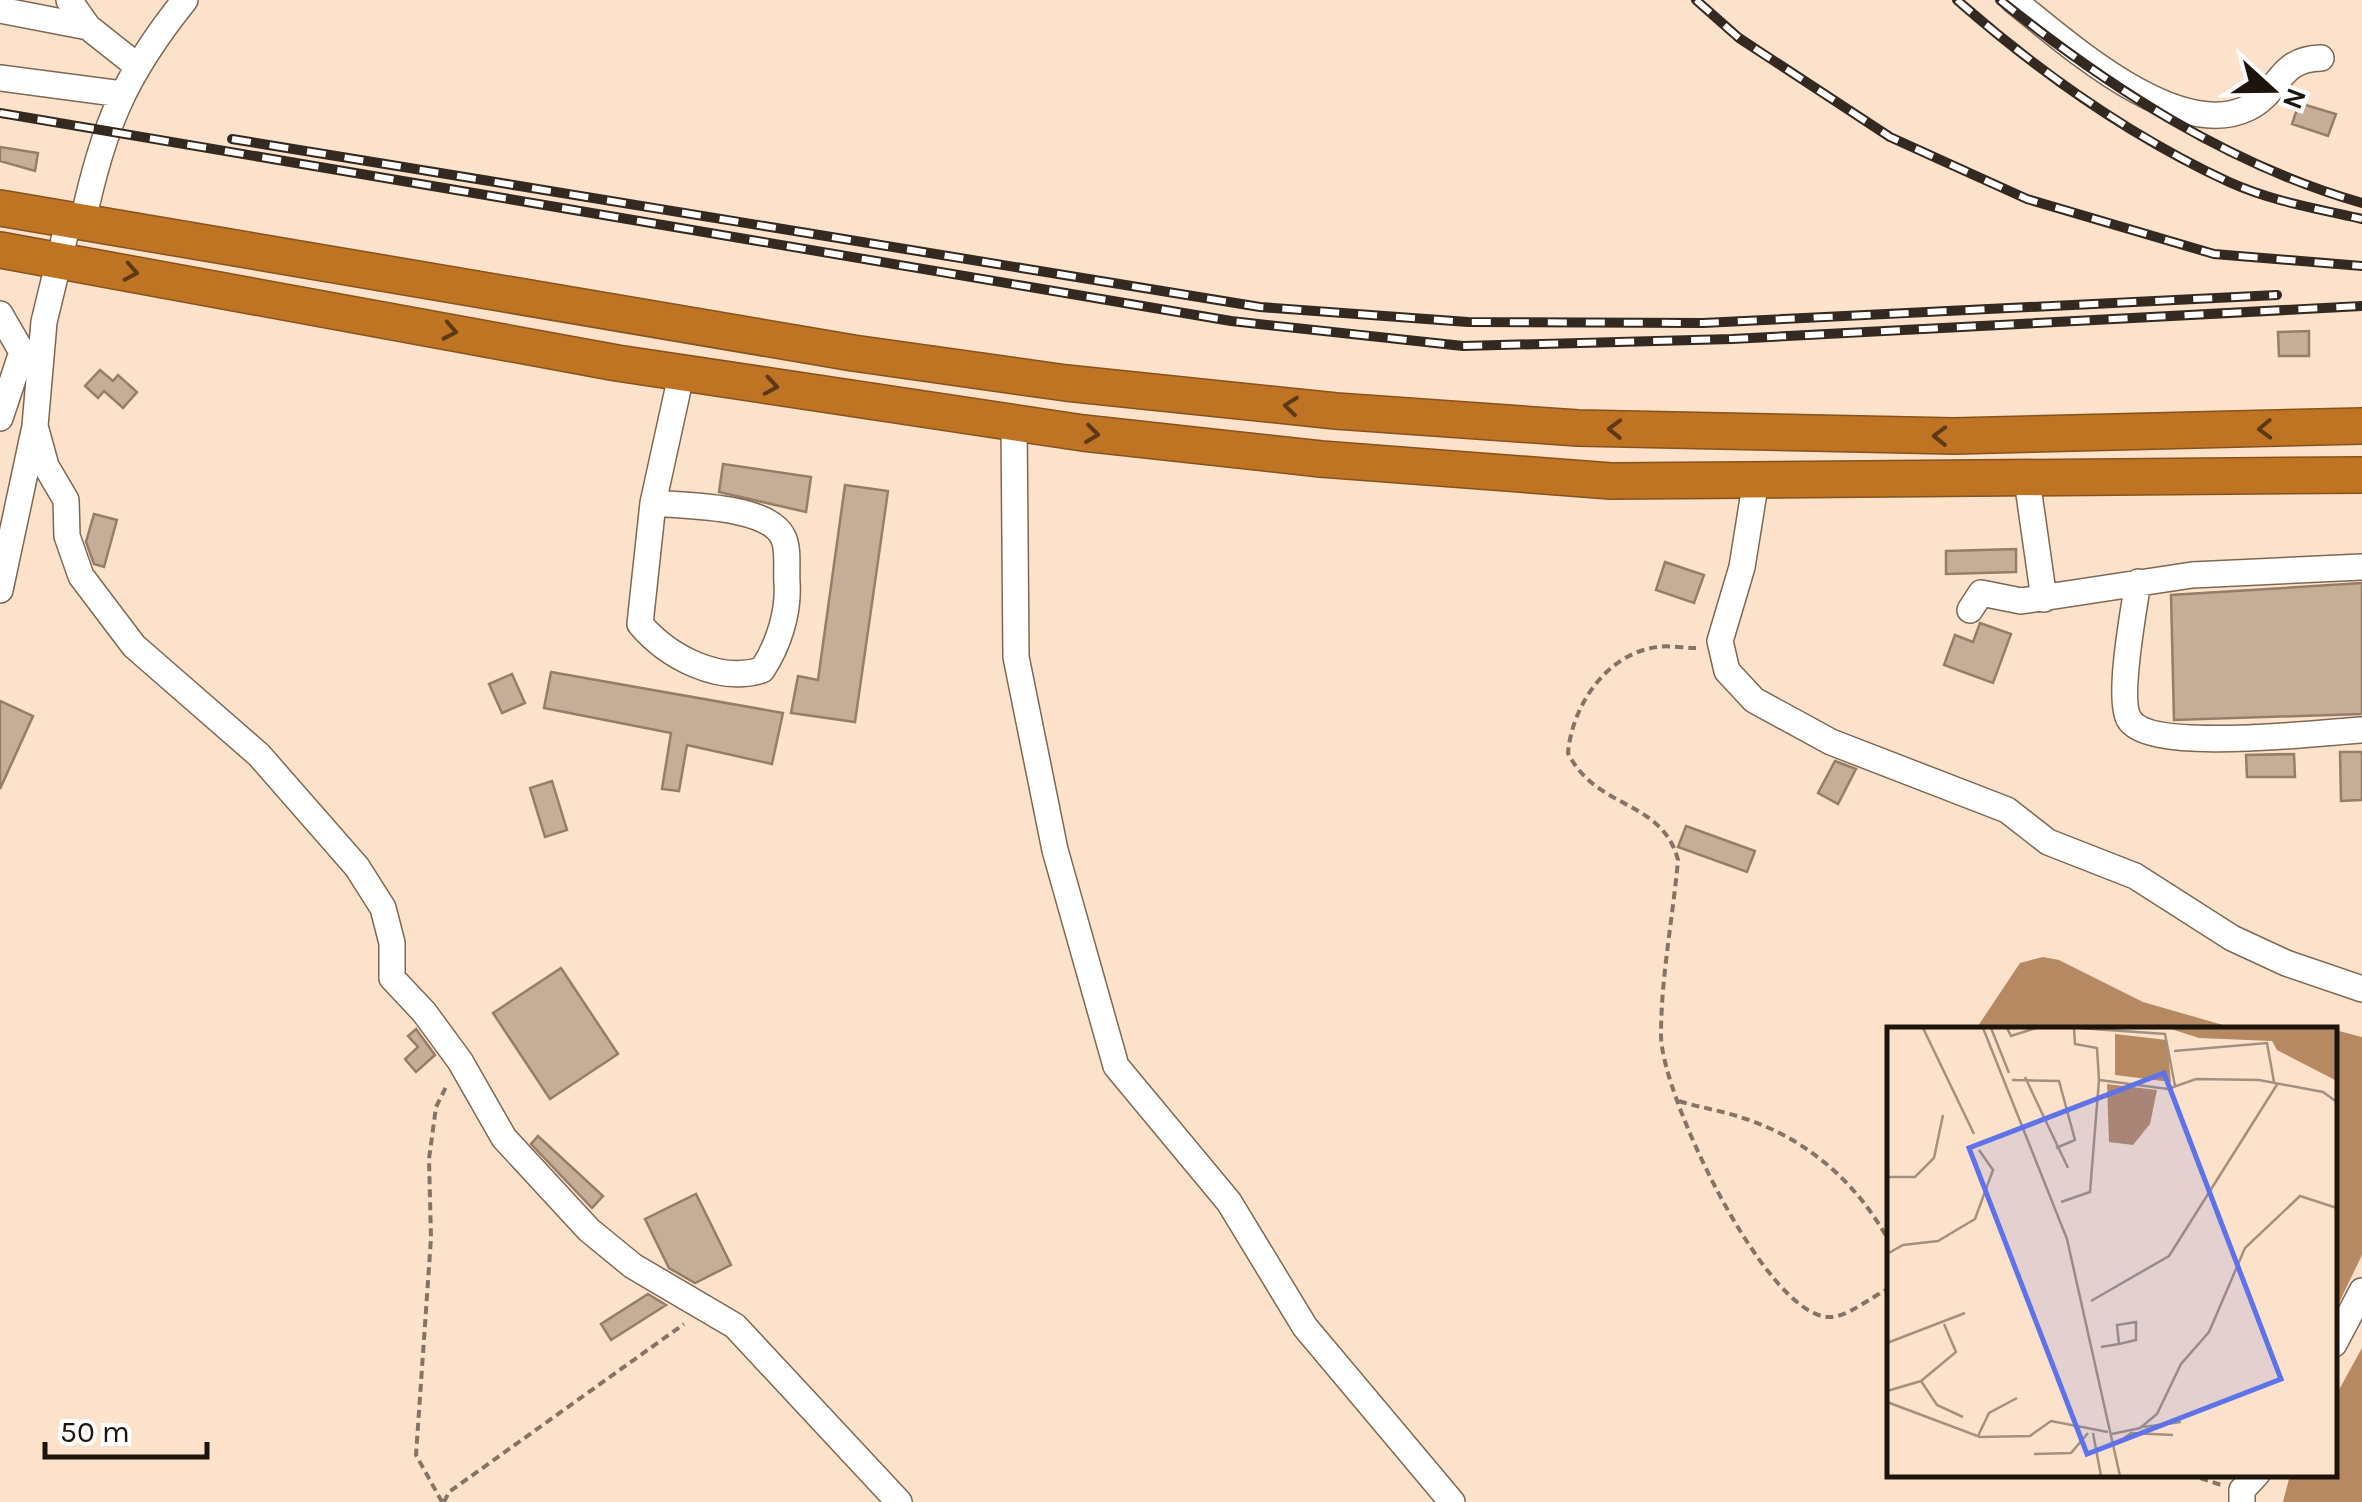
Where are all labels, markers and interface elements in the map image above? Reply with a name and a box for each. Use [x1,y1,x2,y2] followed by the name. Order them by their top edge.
[2222,40,2322,140] north arrow
[2276,83,2314,114] text: N
[122,261,139,282] one-way arrow
[441,320,458,341] one-way arrow
[762,374,779,395] one-way arrow
[1282,396,1298,417] one-way arrow
[2256,418,2272,439] one-way arrow
[1606,419,1622,440] one-way arrow
[1084,423,1100,444] one-way arrow
[1931,425,1947,446] one-way arrow
[1887,1027,2337,1477] inset map
[45,1397,208,1459] scale bar
[60,1414,130,1450] text: 50 m

